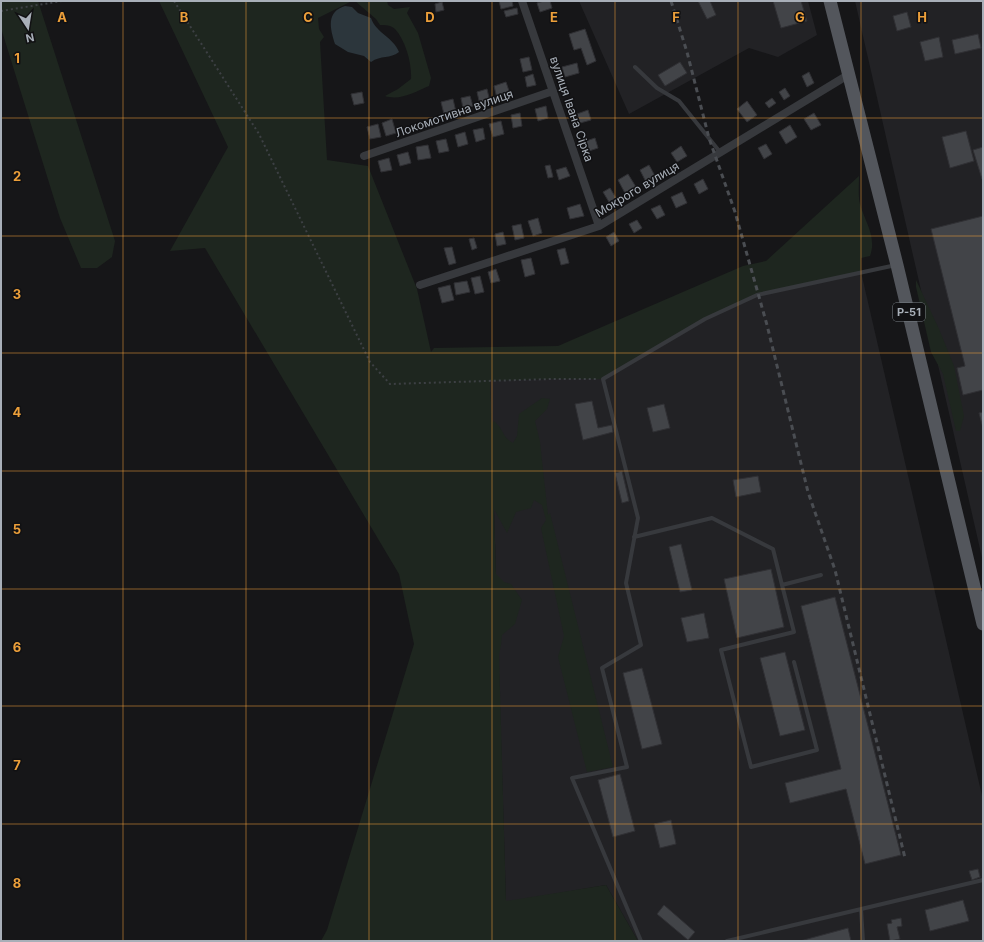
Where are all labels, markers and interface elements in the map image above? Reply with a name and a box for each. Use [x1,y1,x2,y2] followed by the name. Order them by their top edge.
[8,8,48,48] north arrow
[57,9,67,25] text: A
[180,9,189,25] text: B
[303,9,313,25] text: C
[425,9,435,25] text: D
[550,9,558,25] text: E
[672,9,680,25] text: F
[795,9,805,25] text: G
[917,9,927,25] text: H
[25,30,36,46] text: N
[14,50,20,66] text: 1
[547,54,597,164] street label: вулиця Івана Сірка
[393,86,515,140] street label: Локомотивна вулиця
[592,158,682,220] street label: Мокрого вулиця
[13,168,21,184] text: 2
[13,286,21,302] text: 3
[893,303,925,321] road number: Р-51
[13,404,22,420] text: 4
[13,521,21,537] text: 5
[13,639,21,655] text: 6
[13,757,21,773] text: 7
[13,875,21,891] text: 8

